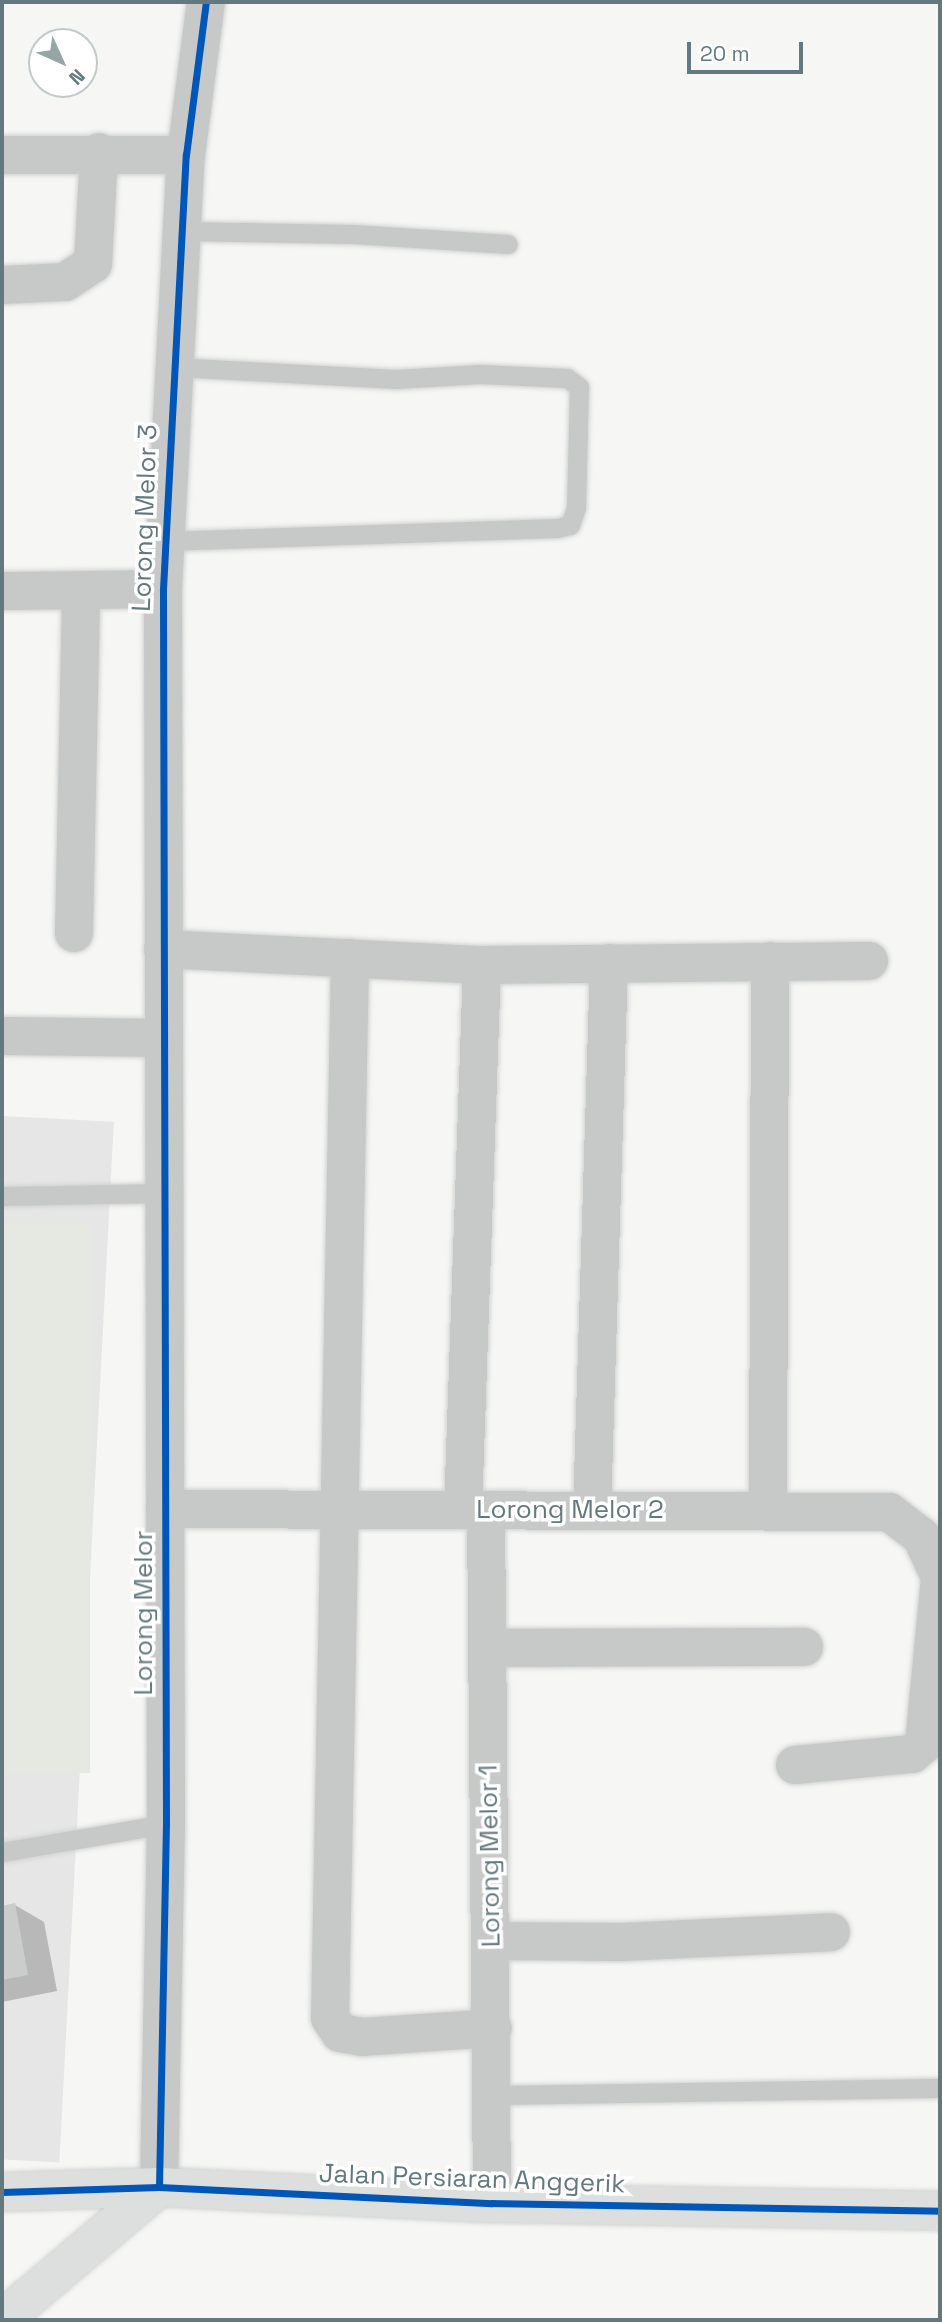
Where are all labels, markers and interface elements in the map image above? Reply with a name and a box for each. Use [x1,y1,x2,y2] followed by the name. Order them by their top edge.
[28,28,98,98] north arrow
[690,28,806,72] scale bar
[700,40,750,67] text: 20 m
[63,63,90,90] text: N
[126,424,164,612] street label: Lorong Melor 3
[476,1494,664,1526] street label: Lorong Melor 2
[128,1530,160,1696] street label: Lorong Melor
[473,1764,507,1948] street label: Lorong Melor 1
[318,2158,626,2200] street label: Jalan Persiaran Anggerik

